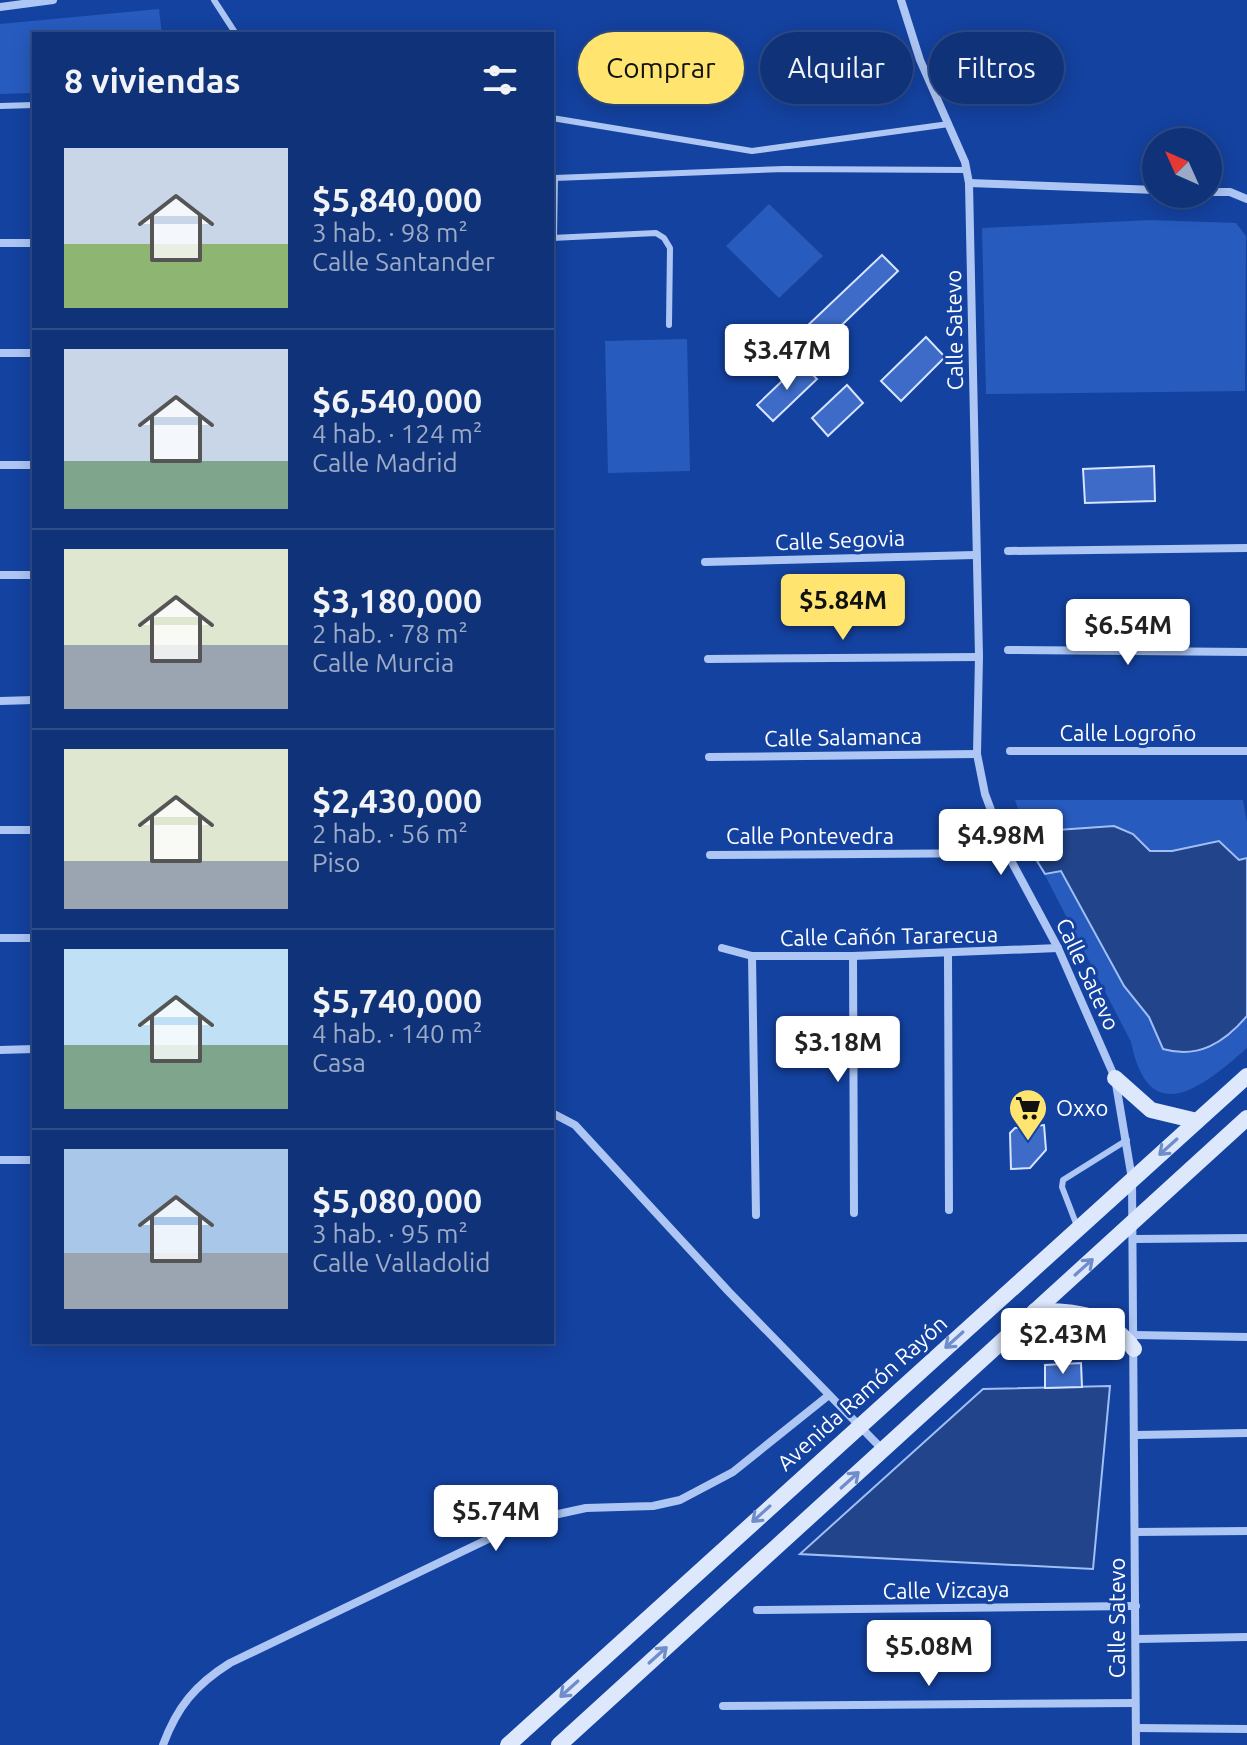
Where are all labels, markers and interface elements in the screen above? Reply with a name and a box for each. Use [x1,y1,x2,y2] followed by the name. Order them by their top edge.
[578,32,744,104] chip: Comprar
[760,32,913,104] chip: Alquilar
[929,32,1064,104] chip: Filtros
[478,58,522,102] icon: filters
[64,61,240,99] text: 8 viviendas
[1142,128,1222,208] north arrow
[1142,128,1222,208] map controls
[128,180,224,276] icon: home
[312,180,482,218] text: $5,840,000
[312,218,468,247] text: 3 hab. · 98 m²
[312,247,495,276] text: Calle Santander
[940,269,967,391] street label: Calle Satevo
[722,324,852,392] pin: $3.47M
[743,335,831,364] text: $3.47M
[128,381,224,477] icon: home
[312,381,482,419] text: $6,540,000
[312,419,482,448] text: 4 hab. · 124 m²
[312,448,458,477] text: Calle Madrid
[775,525,905,554] street label: Calle Segovia
[778,574,908,642] pin: $5.84M
[128,581,224,677] icon: home
[312,581,482,619] text: $3,180,000
[799,585,887,614] text: $5.84M
[1063,599,1193,667] pin: $6.54M
[1084,610,1172,639] text: $6.54M
[312,619,468,648] text: 2 hab. · 78 m²
[312,648,454,677] text: Calle Murcia
[1060,720,1196,745] street label: Calle Logroño
[764,723,922,750] street label: Calle Salamanca
[128,781,224,877] icon: home
[312,781,482,819] text: $2,430,000
[936,809,1066,877] pin: $4.98M
[312,819,468,848] text: 2 hab. · 56 m²
[957,820,1045,849] text: $4.98M
[726,823,894,848] street label: Calle Pontevedra
[312,848,360,877] text: Piso
[1052,914,1125,1034] street label: Calle Satevo
[780,921,998,950] street label: Calle Cañón Tararecua
[128,981,224,1077] icon: home
[312,981,482,1019] text: $5,740,000
[773,1016,903,1084] pin: $3.18M
[312,1019,482,1048] text: 4 hab. · 140 m²
[794,1027,882,1056] text: $3.18M
[312,1048,366,1077] text: Casa
[1007,1087,1049,1142] supermarket icon: Oxxo
[1056,1095,1108,1120] place label: Oxxo
[1158,1137,1178,1155] one-way arrow
[128,1181,224,1277] icon: home
[312,1181,482,1219] text: $5,080,000
[312,1219,468,1248] text: 3 hab. · 95 m²
[312,1248,491,1277] text: Calle Valladolid
[1074,1257,1094,1276] one-way arrow
[998,1308,1128,1376] pin: $2.43M
[772,1310,952,1475] street label: Avenida Ramón Rayón
[1019,1319,1107,1348] text: $2.43M
[944,1330,964,1349] one-way arrow
[840,1471,860,1489] one-way arrow
[431,1485,561,1553] pin: $5.74M
[452,1496,540,1525] text: $5.74M
[752,1505,772,1523] one-way arrow
[1104,1558,1129,1678] street label: Calle Satevo
[882,1576,1010,1603] street label: Calle Vizcaya
[864,1620,994,1688] pin: $5.08M
[885,1631,973,1660] text: $5.08M
[648,1646,668,1664] one-way arrow
[559,1679,579,1698] one-way arrow

